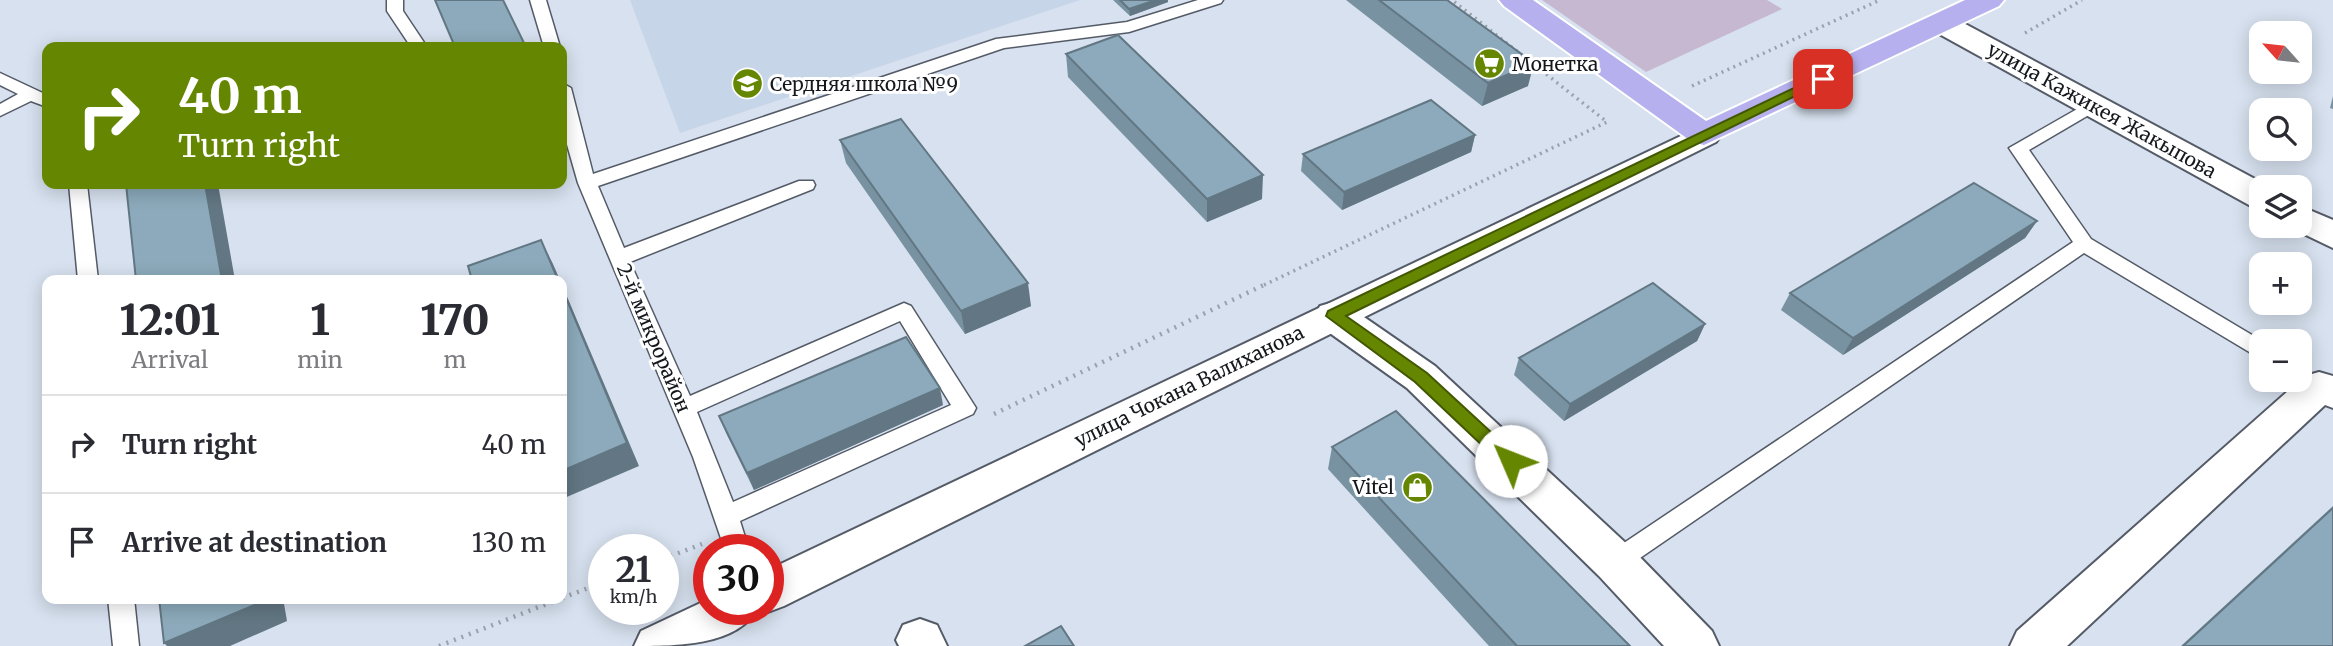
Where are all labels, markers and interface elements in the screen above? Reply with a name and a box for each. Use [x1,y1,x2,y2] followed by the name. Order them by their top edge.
[2249,21,2312,84] north arrow
[2249,21,2312,392] map controls
[1983,37,2221,183] street label: улица Кажикея Жакыпова
[1472,47,1506,81] supermarket icon: Монетка
[1793,49,1853,109] pin
[1512,52,1598,76] place label: Монетка
[1804,60,1842,98] icon: arrive
[178,65,302,126] text: 40 m
[730,67,764,101] school or university icon: Сердняя школа №9
[63,70,154,161] icon: right
[770,72,958,96] place label: Сердняя школа №9
[2249,98,2312,161] button: search
[178,126,340,166] text: Turn right
[2249,175,2312,238] button: layers
[2249,252,2312,315] button: +
[612,260,696,416] street label: 2-й микрорайон
[119,294,220,346] text: 12:01
[310,294,330,346] text: 1
[420,294,490,346] text: 170
[1070,320,1308,452] street label: улица Чокана Валиханова
[2249,329,2312,392] button: −
[131,345,208,374] text: Arrival
[297,345,343,374] text: min
[444,345,466,374] text: m
[1474,424,1548,498] position arrow
[63,425,101,463] icon: right
[122,428,257,461] text: Turn right
[482,428,546,461] text: 40 m
[1400,470,1434,504] shop icon: Vitel
[1352,475,1394,499] place label: Vitel
[63,523,101,561] icon: arrive
[122,526,387,559] text: Arrive at destination
[472,526,546,559] text: 130 m
[693,534,784,625] speed limit sign: 30
[616,548,651,592] text: 21
[610,585,657,608] text: km/h

